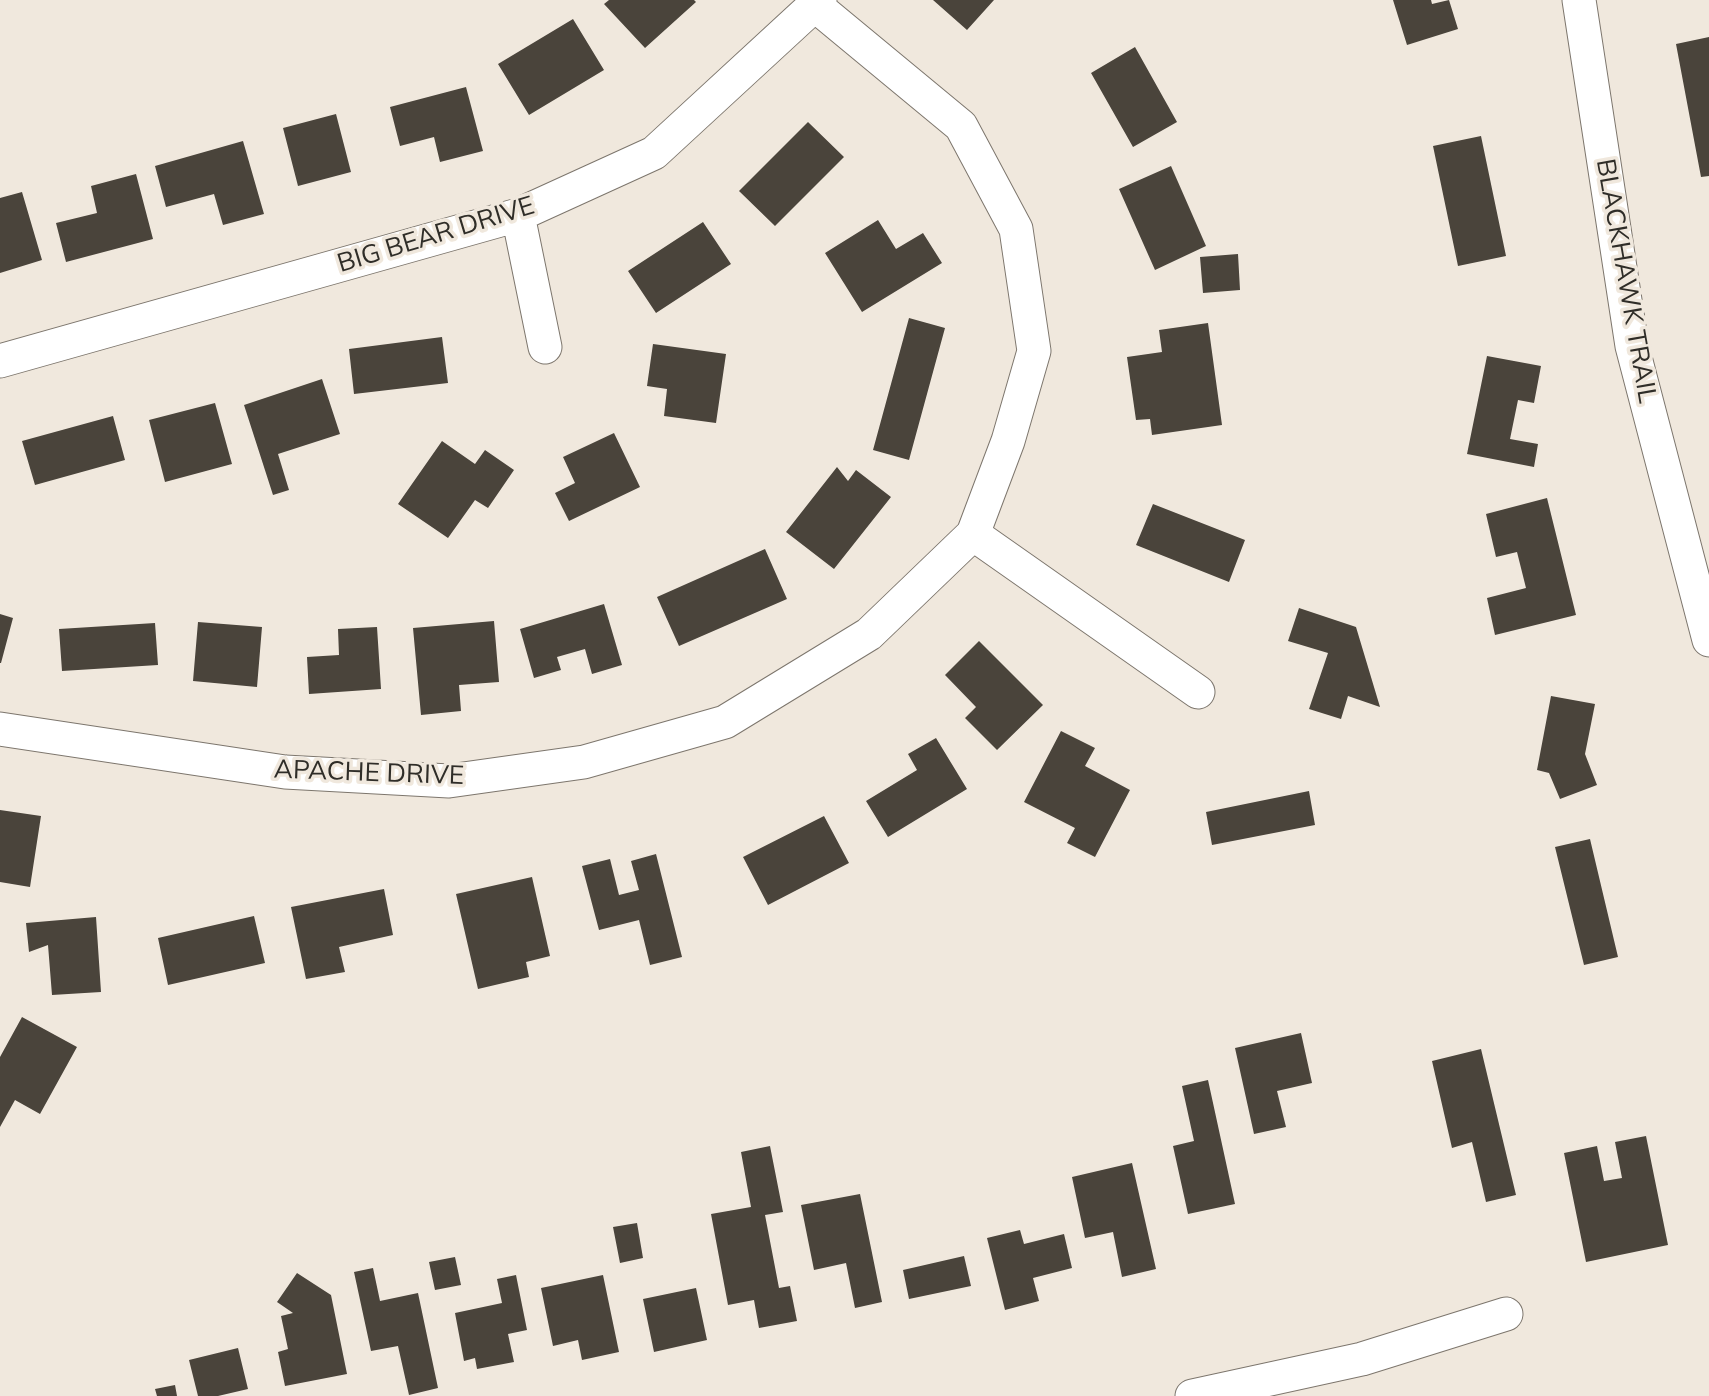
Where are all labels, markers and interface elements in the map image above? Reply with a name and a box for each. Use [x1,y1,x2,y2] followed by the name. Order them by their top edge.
[1589,156,1663,406] street label: BLACKHAWK TRAIL
[334,190,538,280] street label: BIG BEAR DRIVE
[273,754,465,792] street label: APACHE DRIVE

